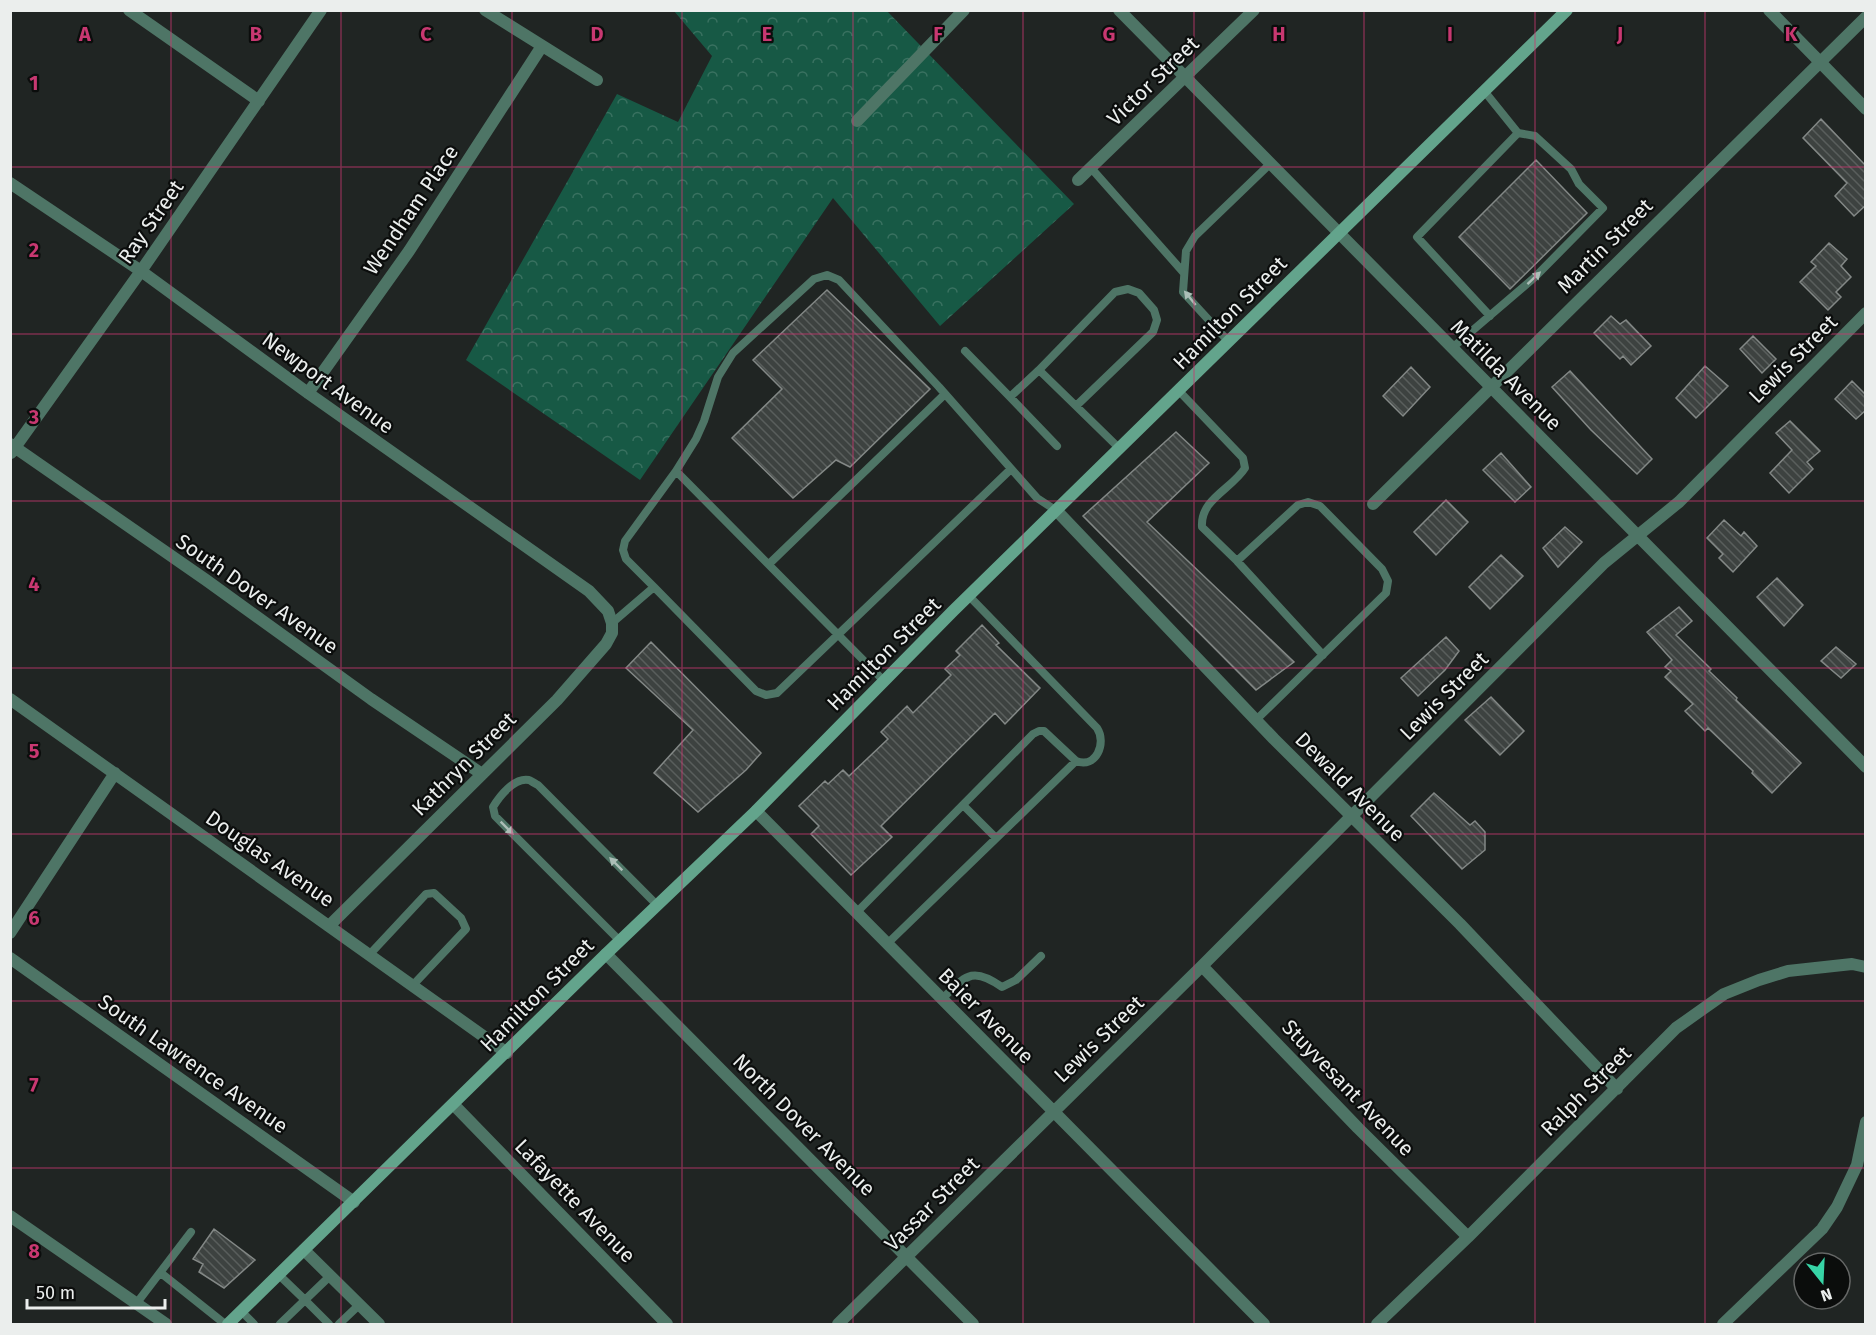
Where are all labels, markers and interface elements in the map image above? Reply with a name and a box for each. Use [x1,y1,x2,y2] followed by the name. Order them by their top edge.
[78,22,92,46] text: A
[250,22,262,46] text: B
[420,22,432,46] text: C
[590,22,604,46] text: D
[762,22,772,46] text: E
[933,22,943,46] text: F
[1103,22,1115,46] text: G
[1272,22,1286,46] text: H
[1447,22,1453,46] text: I
[1616,22,1623,46] text: J
[1785,22,1798,46] text: K
[1102,30,1205,131] street label: Victor Street
[29,71,39,95] text: 1
[358,140,464,280] street label: Wendham Place
[113,175,190,269] street label: Ray Street
[1552,193,1658,299] street label: Martin Street
[29,238,39,262] text: 2
[1168,250,1293,375] street label: Hamilton Street
[1526,271,1541,285] one-way arrow
[1184,290,1196,306] one-way arrow
[1743,309,1843,409] street label: Lewis Street
[1445,314,1567,436] street label: Matilda Avenue
[257,326,399,440] street label: Newport Avenue
[28,405,39,429] text: 3
[171,528,343,660] street label: South Dover Avenue
[28,572,40,596] text: 4
[822,591,947,716] street label: Hamilton Street
[1394,646,1494,746] street label: Lewis Street
[406,706,522,822] street label: Kathryn Street
[1290,727,1410,847] street label: Dewald Avenue
[29,739,40,763] text: 5
[201,805,339,913] street label: Douglas Avenue
[500,821,514,835] one-way arrow
[609,857,623,871] one-way arrow
[28,906,40,930] text: 6
[475,932,600,1057] street label: Hamilton Street
[933,963,1039,1069] street label: Baier Avenue
[93,989,293,1139] street label: South Lawrence Avenue
[1049,990,1150,1088] street label: Lewis Street
[1276,1014,1420,1162] street label: Stuyvesant Avenue
[1535,1040,1637,1142] street label: Ralph Street
[727,1048,881,1202] street label: North Dover Avenue
[29,1073,39,1097] text: 7
[509,1133,641,1269] street label: Lafayette Avenue
[879,1151,985,1257] street label: Vassar Street
[28,1239,40,1263] text: 8
[1792,1251,1852,1311] north arrow
[27,1272,165,1310] scale bar
[36,1282,75,1304] text: 50 m
[1819,1284,1834,1305] text: N

